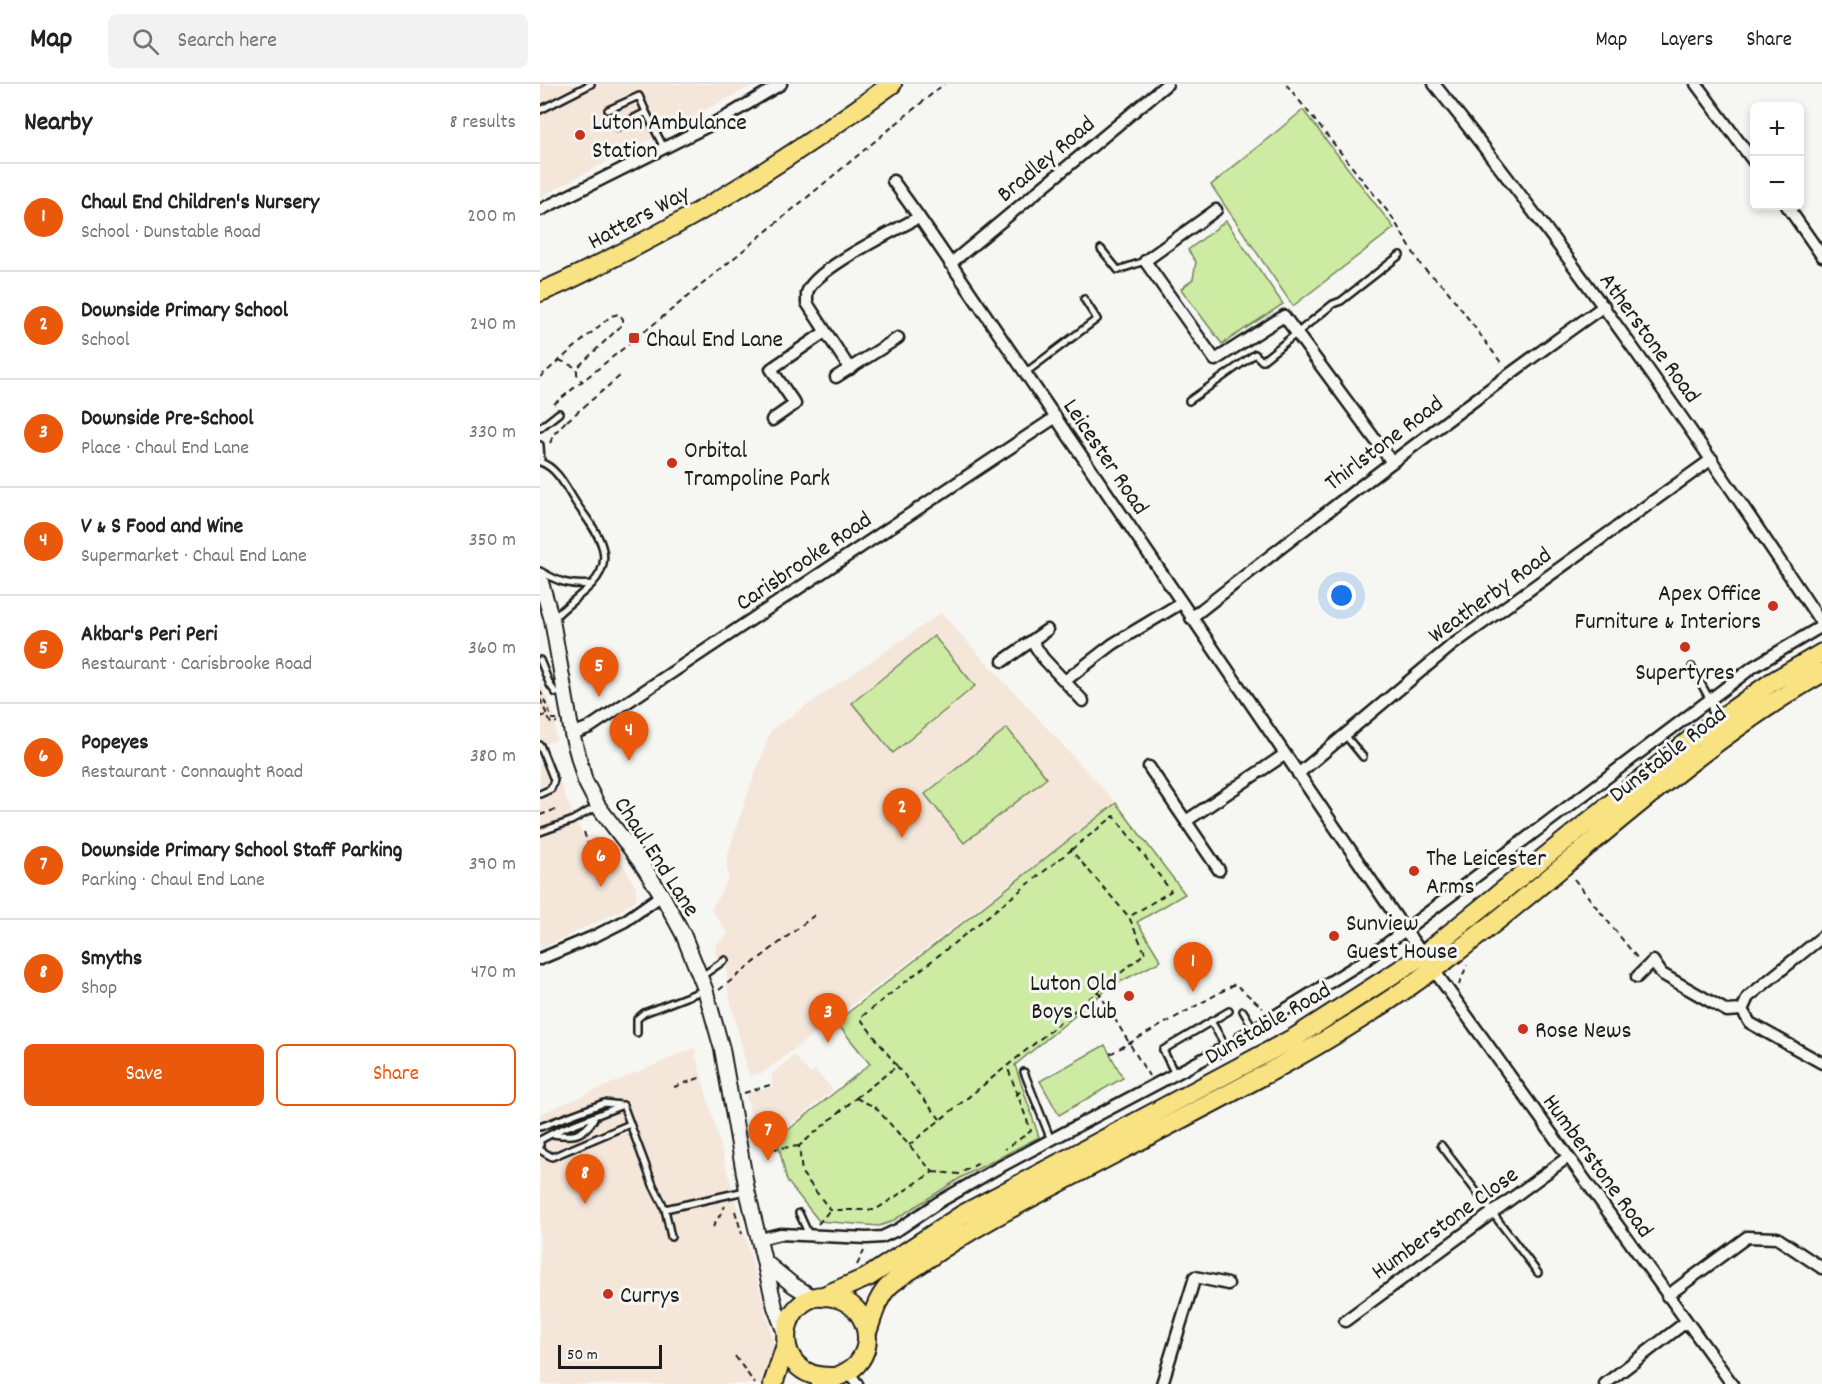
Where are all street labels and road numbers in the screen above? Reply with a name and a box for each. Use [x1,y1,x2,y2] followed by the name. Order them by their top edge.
[990,109,1104,212] street label: Bradley Road
[582,177,698,260] street label: Hatters Way
[1590,266,1708,411] street label: Atherstone Road
[1318,388,1451,500] street label: Thirlstone Road
[1053,393,1156,523] street label: Leicester Road
[730,504,880,621] street label: Carisbrooke Road
[1422,540,1560,653] street label: Weatherby Road
[1603,699,1735,812] street label: Dunstable Road
[604,791,707,924] street label: Chaul End Lane
[1199,975,1338,1075] street label: Dunstable Road
[1533,1088,1660,1246] street label: Humberstone Road
[1365,1159,1526,1290] street label: Humberstone Close

